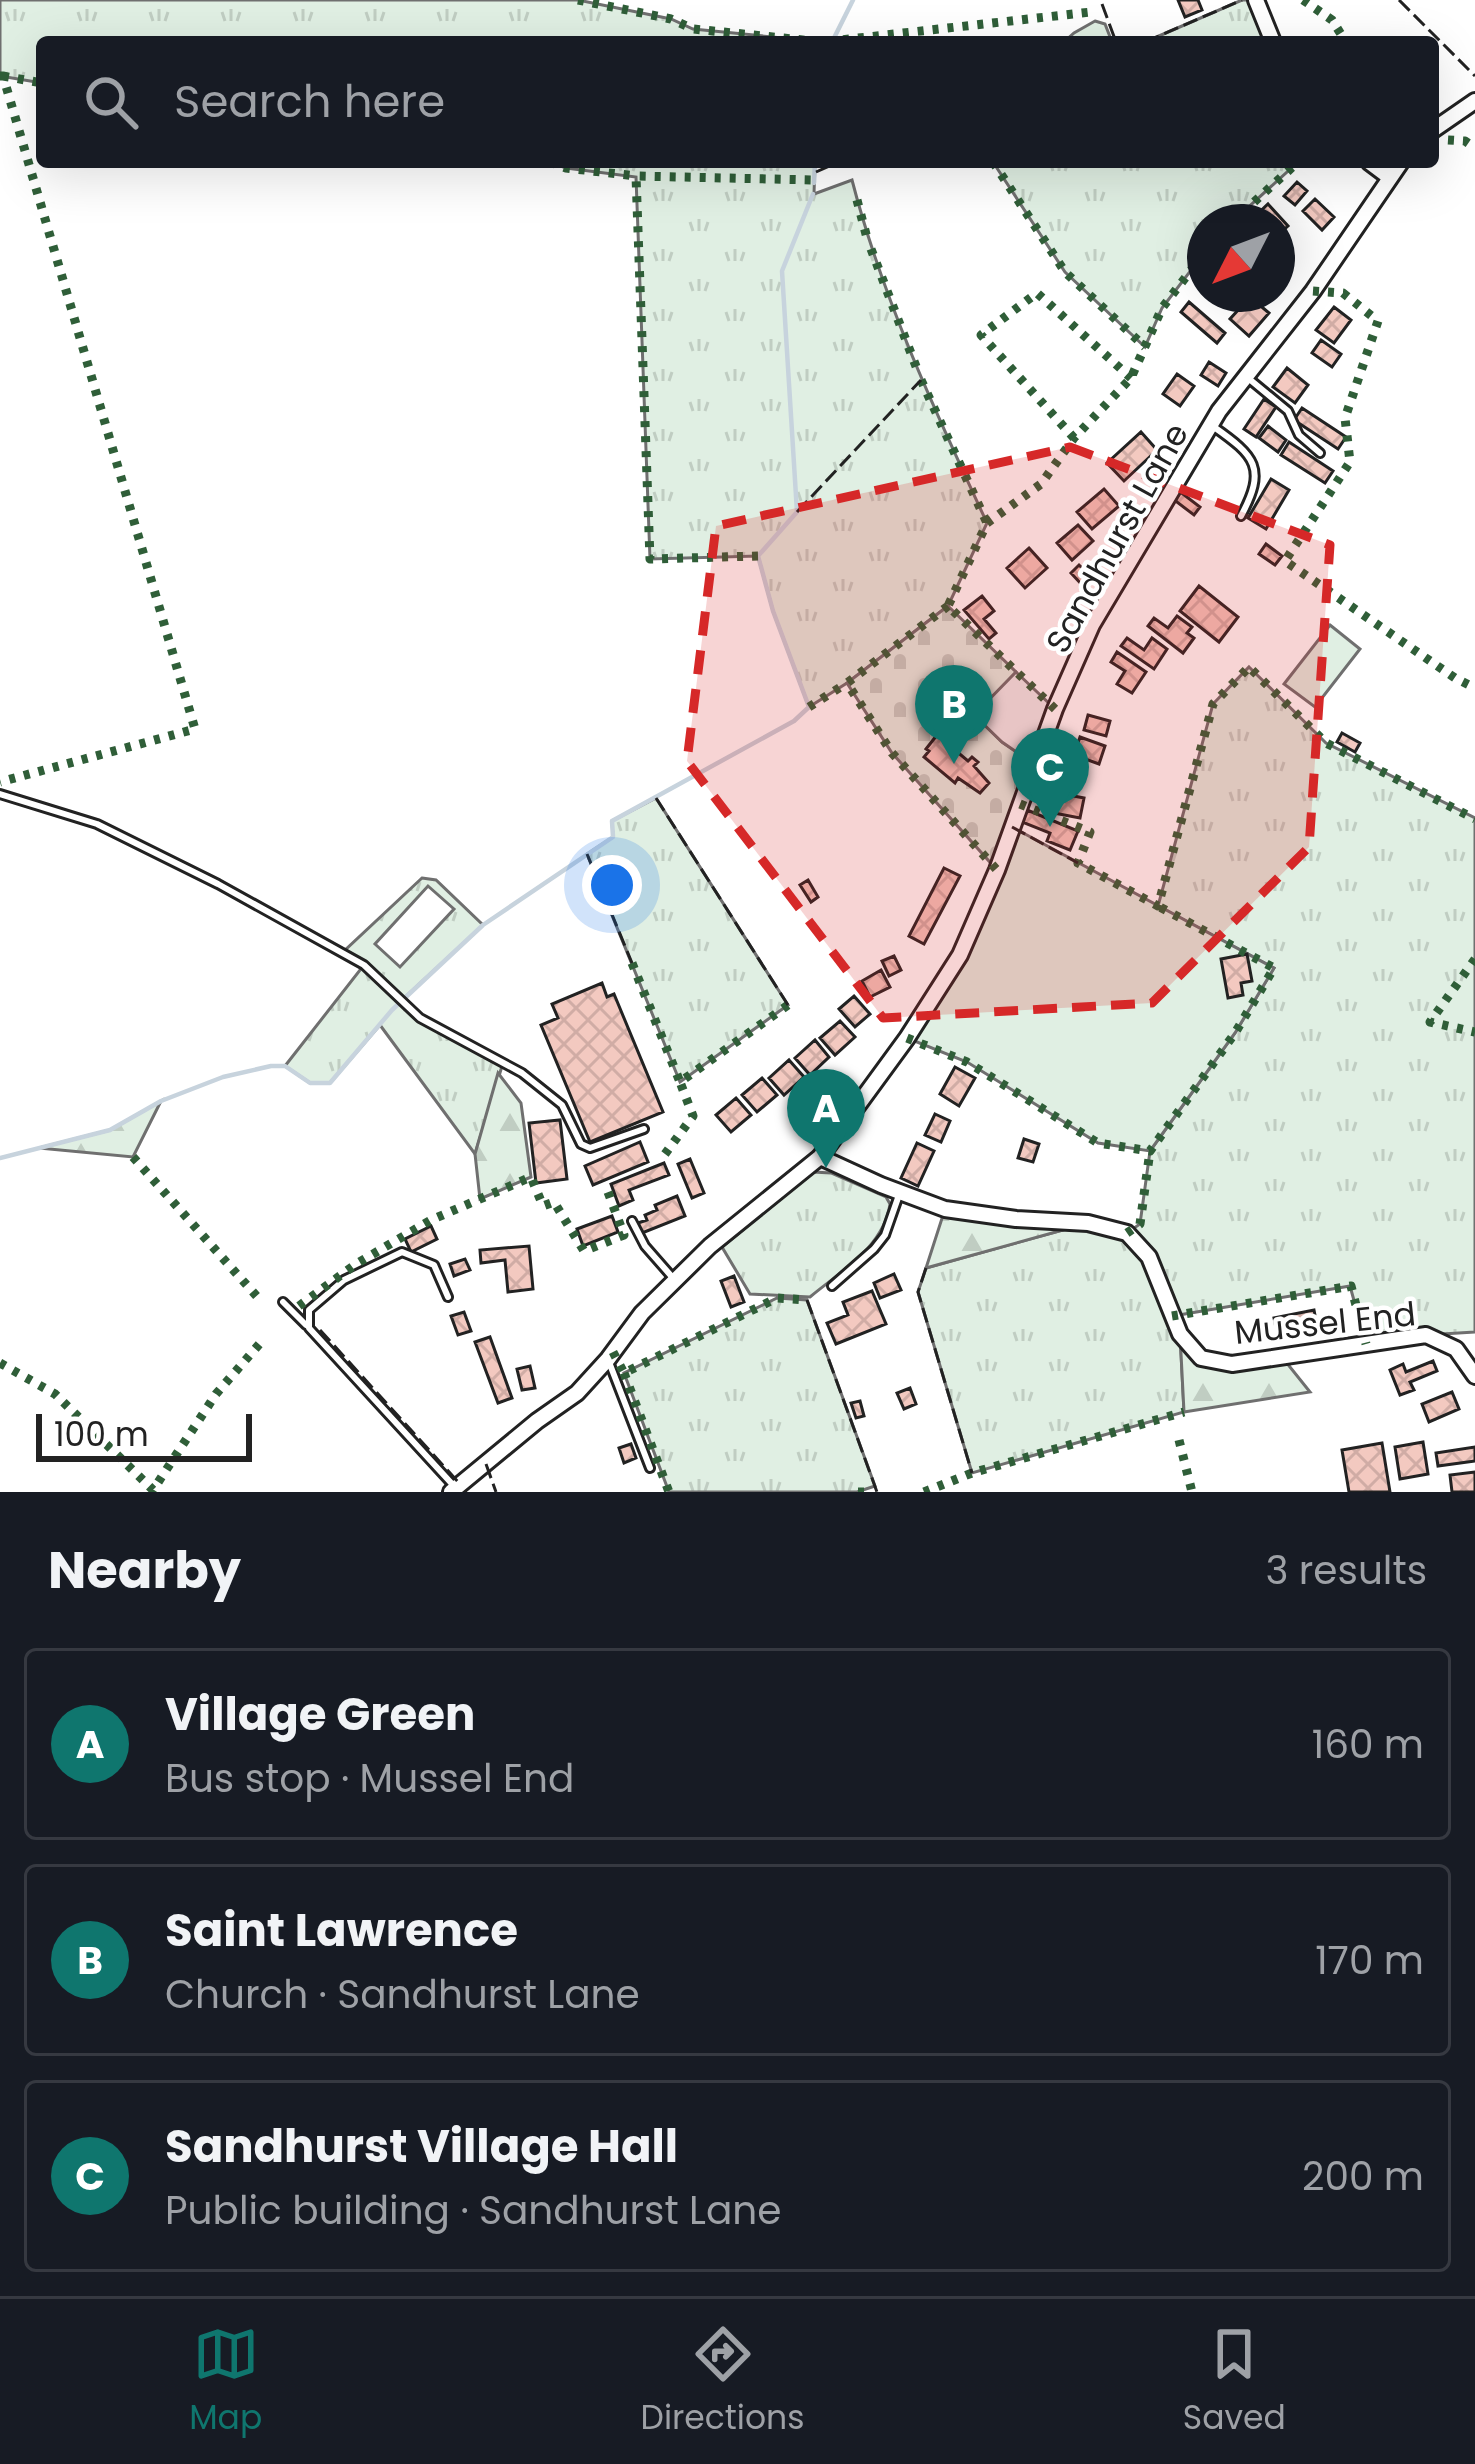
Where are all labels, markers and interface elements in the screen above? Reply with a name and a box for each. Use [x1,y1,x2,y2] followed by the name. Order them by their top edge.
[36,36,1439,168] search box
[78,69,144,135] icon: search
[174,70,445,133] text: Search here
[1187,204,1295,312] north arrow
[1034,415,1200,661] street label: Sandhurst Lane
[915,665,993,764] pin: B
[1011,728,1089,827] pin: C
[582,855,642,915] your location
[787,1069,865,1168] pin: A
[1232,1290,1418,1356] street label: Mussel End
[36,1408,252,1461] scale bar
[54,1411,149,1458] text: 100 m
[48,1534,241,1606] text: Nearby
[1265,1543,1427,1598] text: 3 results
[165,1683,475,1746] text: Village Green
[76,1717,104,1772] text: A
[1312,1717,1424,1772] text: 160 m
[165,1751,574,1806] text: Bus stop · Mussel End
[165,1899,518,1962] text: Saint Lawrence
[77,1933,103,1988] text: B
[1315,1933,1424,1988] text: 170 m
[165,1967,640,2022] text: Church · Sandhurst Lane
[165,2115,678,2178] text: Sandhurst Village Hall
[75,2149,105,2204] text: C
[1302,2149,1424,2204] text: 200 m
[165,2183,781,2238] text: Public building · Sandhurst Lane
[189,2321,262,2443] tab: Map
[641,2321,804,2443] tab: Directions
[1183,2321,1286,2443] tab: Saved

